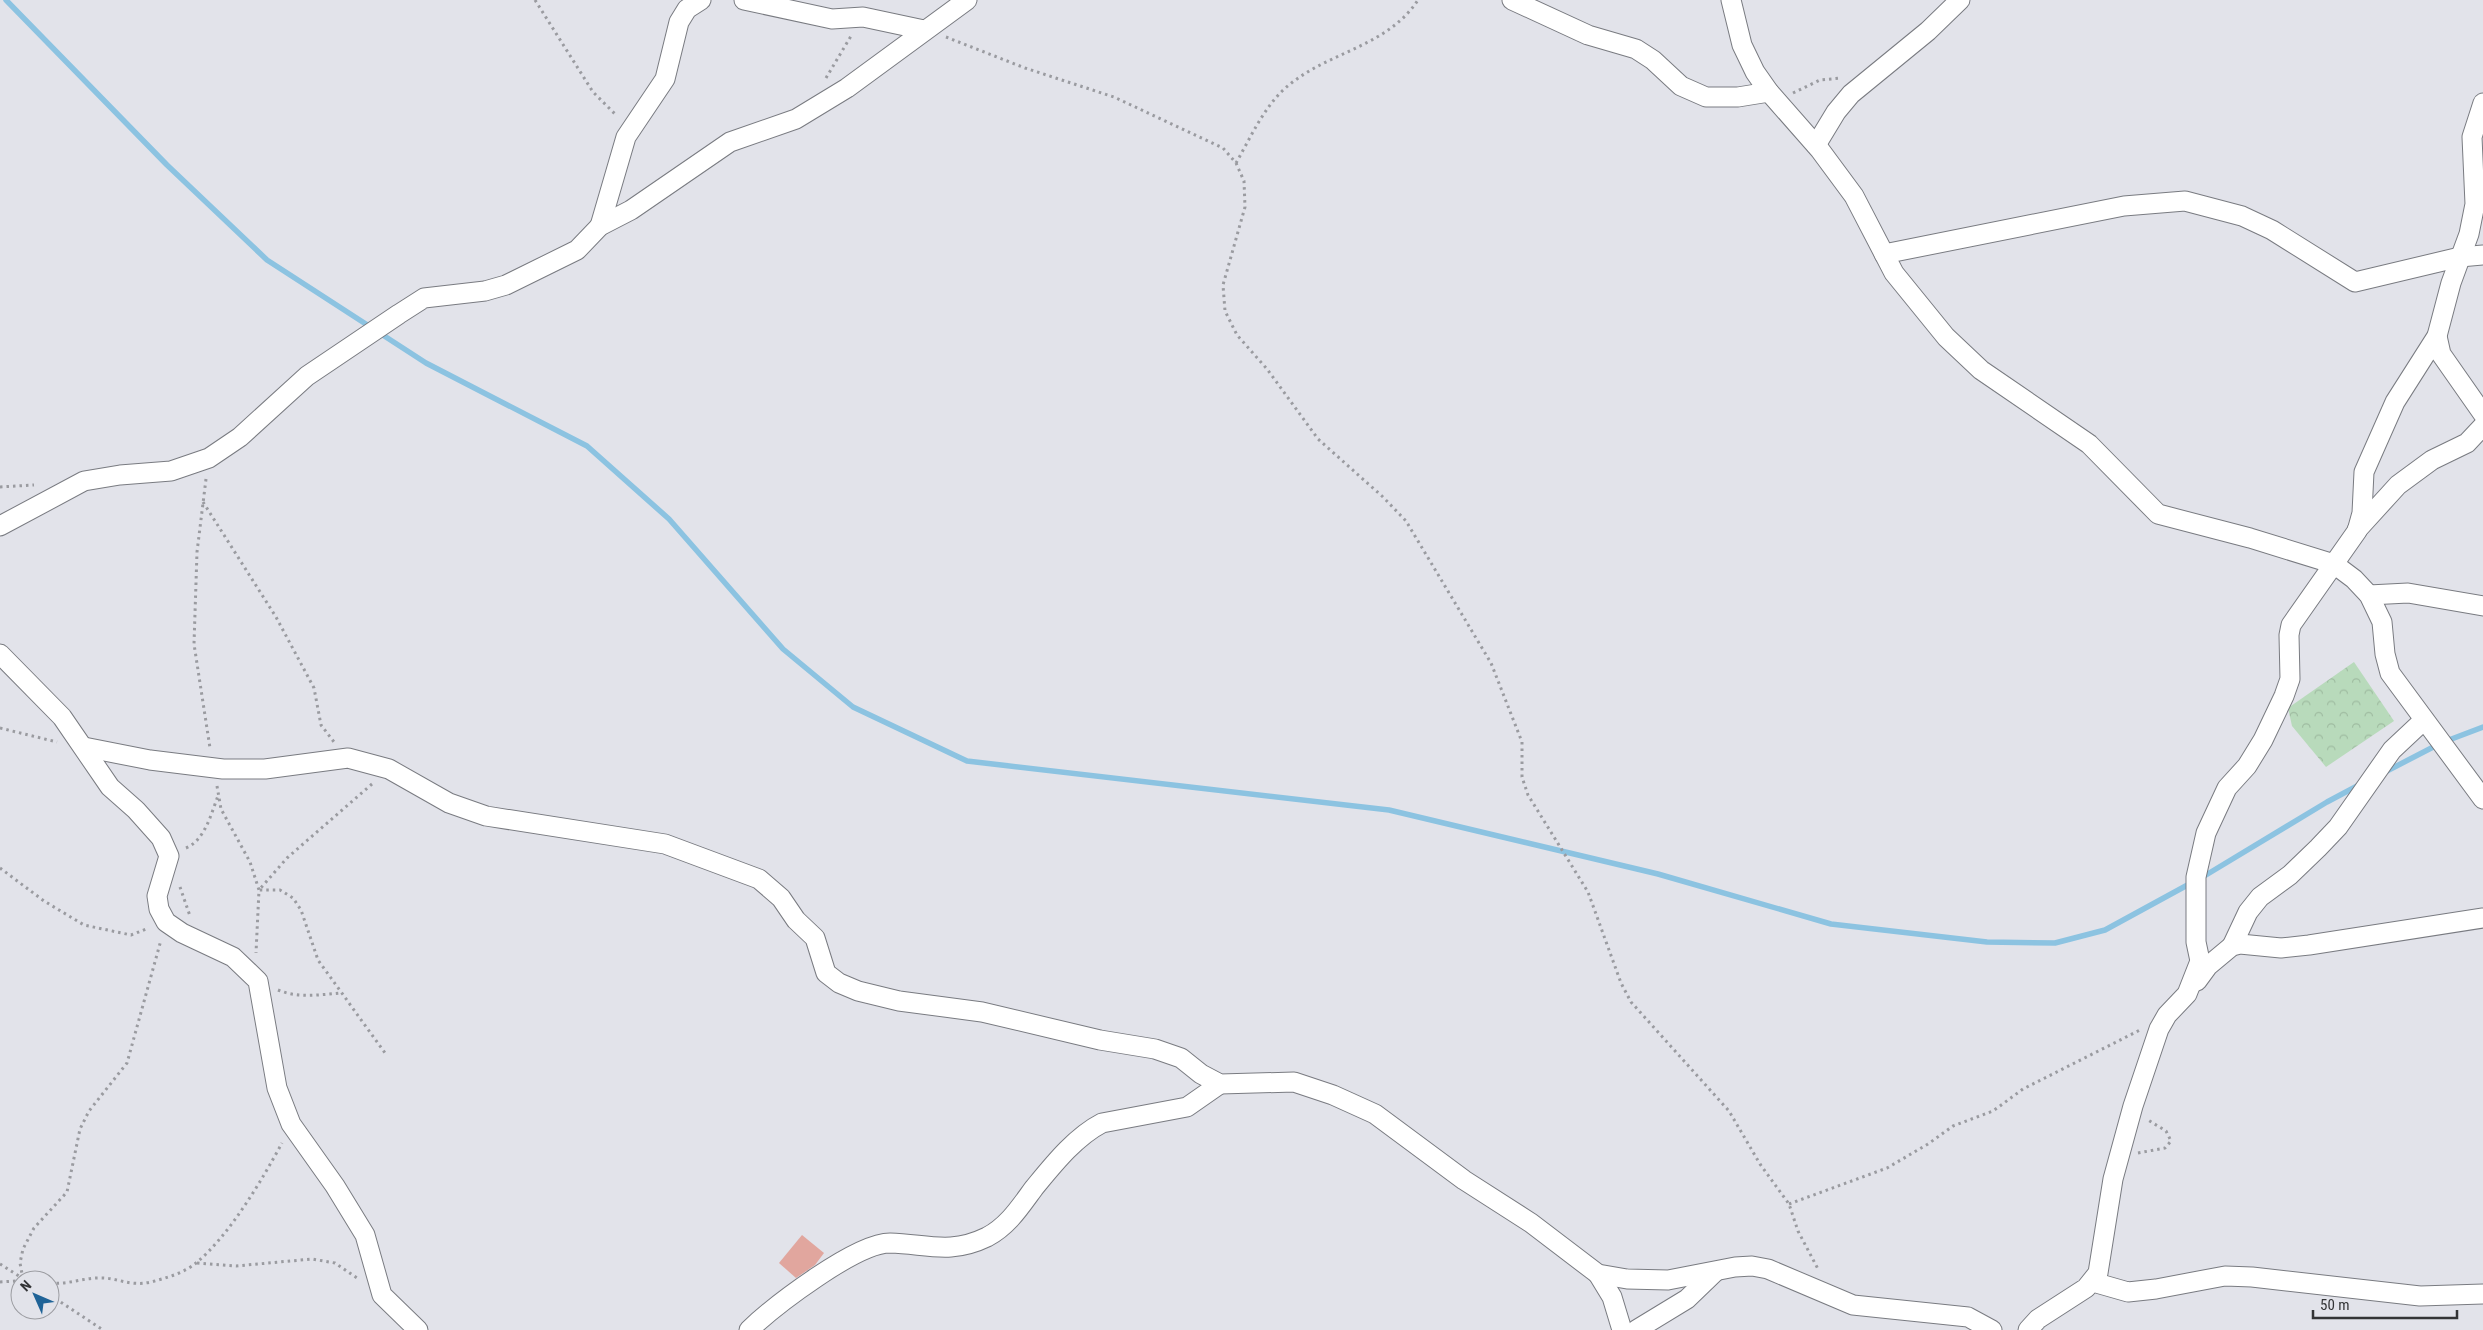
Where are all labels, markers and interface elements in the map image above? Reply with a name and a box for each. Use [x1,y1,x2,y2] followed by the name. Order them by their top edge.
[10,1270,60,1320] north arrow
[17,1277,34,1294] text: N
[2313,1288,2457,1320] scale bar
[2320,1296,2350,1314] text: 50 m

